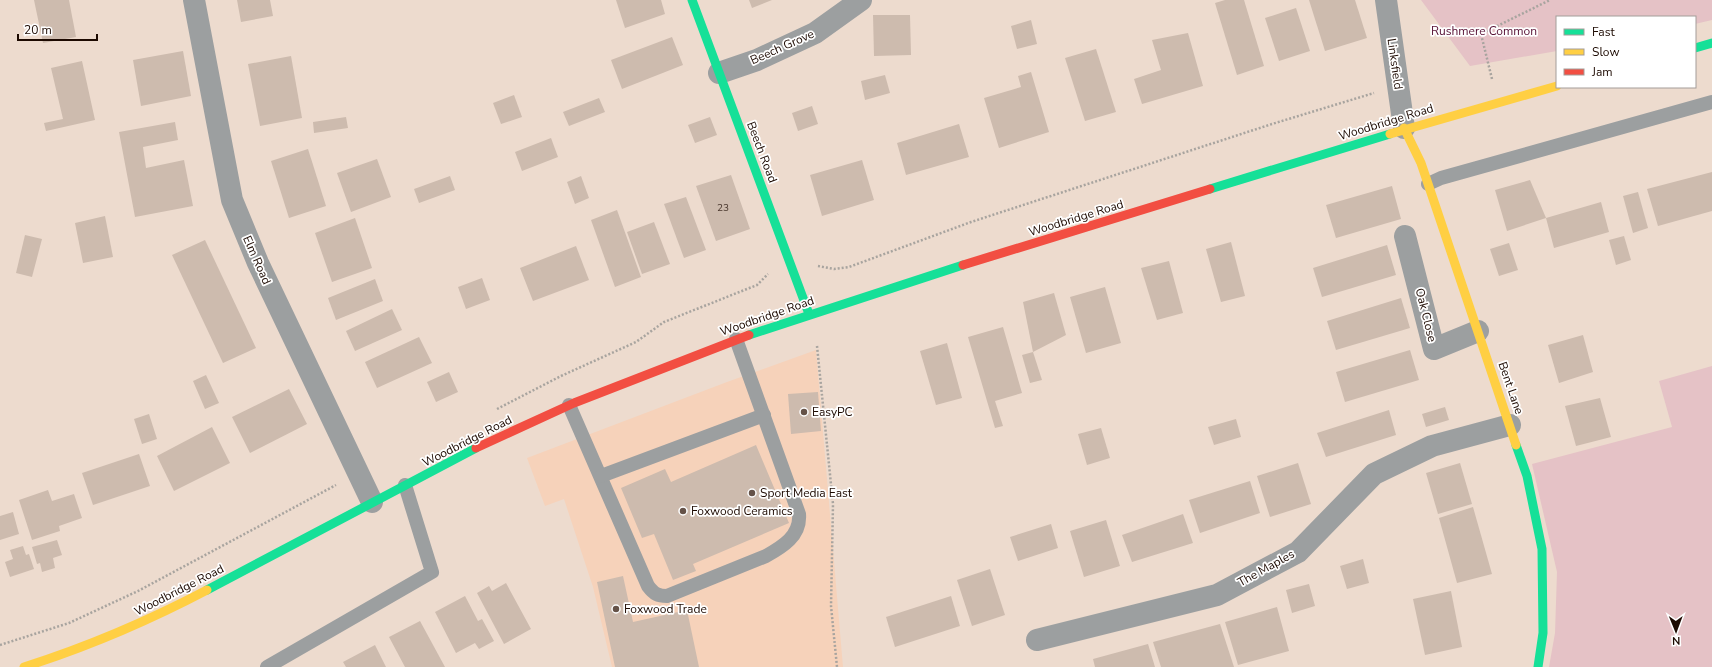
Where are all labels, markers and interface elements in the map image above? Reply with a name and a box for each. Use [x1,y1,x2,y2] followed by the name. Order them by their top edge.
[18,16,97,42] scale bar
[1556,16,1696,88] legend
[24,22,52,38] text: 20 m
[1431,23,1537,39] park label: Rushmere Common
[1592,24,1615,40] text: Fast
[748,26,816,68] street label: Beech Grove
[1384,37,1406,91] street label: Linksfield
[1592,44,1620,60] text: Slow
[1591,64,1613,80] text: Jam
[1337,100,1435,144] street label: Woodbridge Road
[743,119,781,185] street label: Beech Road
[1027,196,1125,240] street label: Woodbridge Road
[717,201,729,215] house number: 23
[239,233,275,287] street label: Elm Road
[1412,286,1440,344] street label: Oak Close
[718,292,816,340] street label: Woodbridge Road
[1495,360,1527,416] street label: Bent Lane
[812,404,853,420] place label: EasyPC
[799,407,809,417] marker: EasyPC
[420,412,514,470] street label: Woodbridge Road
[760,485,853,501] place label: Sport Media East
[747,488,757,498] marker: Sport Media East
[691,503,793,519] place label: Foxwood Ceramics
[678,506,688,516] marker: Foxwood Ceramics
[1235,546,1298,590] street label: The Maples
[132,561,226,619] street label: Woodbridge Road
[624,601,707,617] place label: Foxwood Trade
[611,604,621,614] marker: Foxwood Trade
[1656,611,1696,651] north arrow
[1672,633,1680,648] text: N

